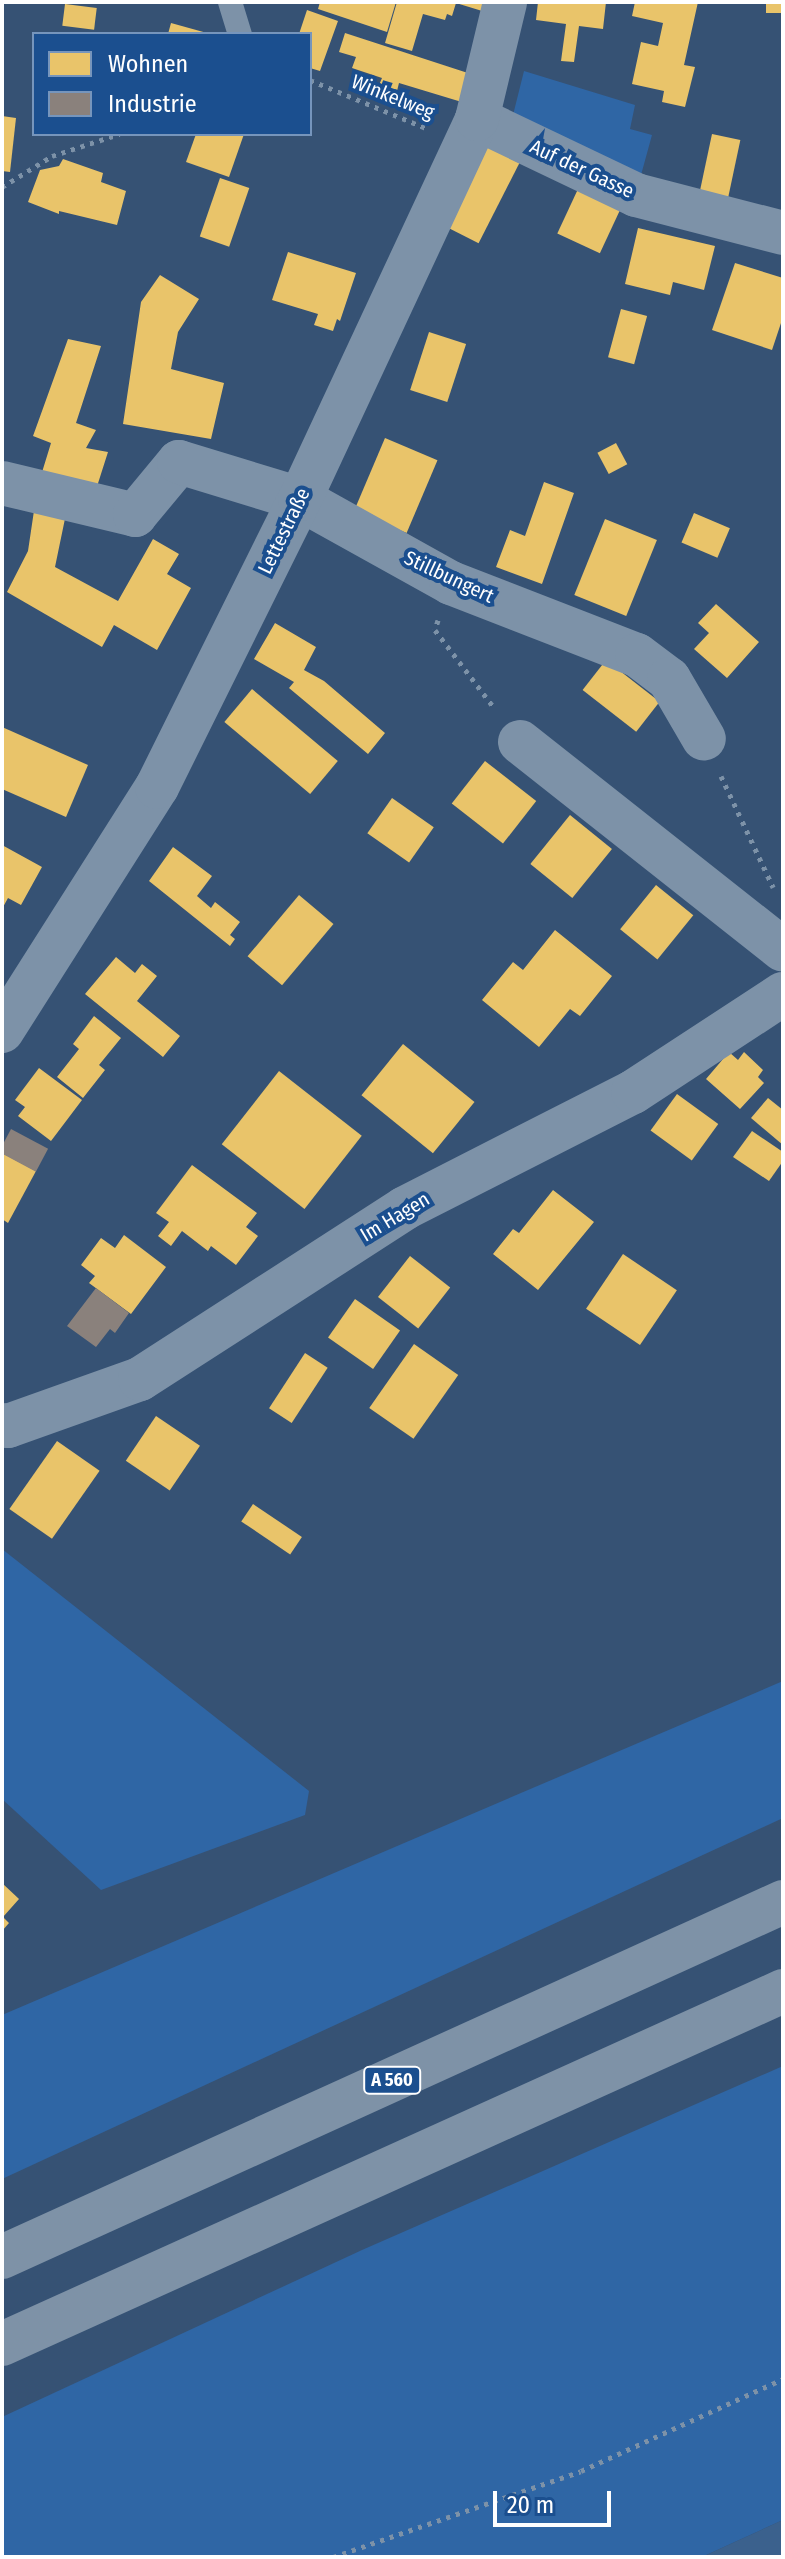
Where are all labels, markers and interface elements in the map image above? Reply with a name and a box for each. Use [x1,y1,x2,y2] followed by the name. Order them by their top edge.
[32,32,312,136] legend
[108,50,188,78] text: Wohnen
[348,70,438,124] street label: Winkelweg
[108,90,197,118] text: Industrie
[526,134,638,204] street label: Auf der Gasse
[253,484,315,578] street label: Lettestraße
[400,546,498,608] street label: Stillbungert
[356,1187,434,1247] street label: Im Hagen
[362,2066,422,2094] road number: A 560
[497,2475,615,2525] scale bar
[507,2491,554,2519] text: 20 m

